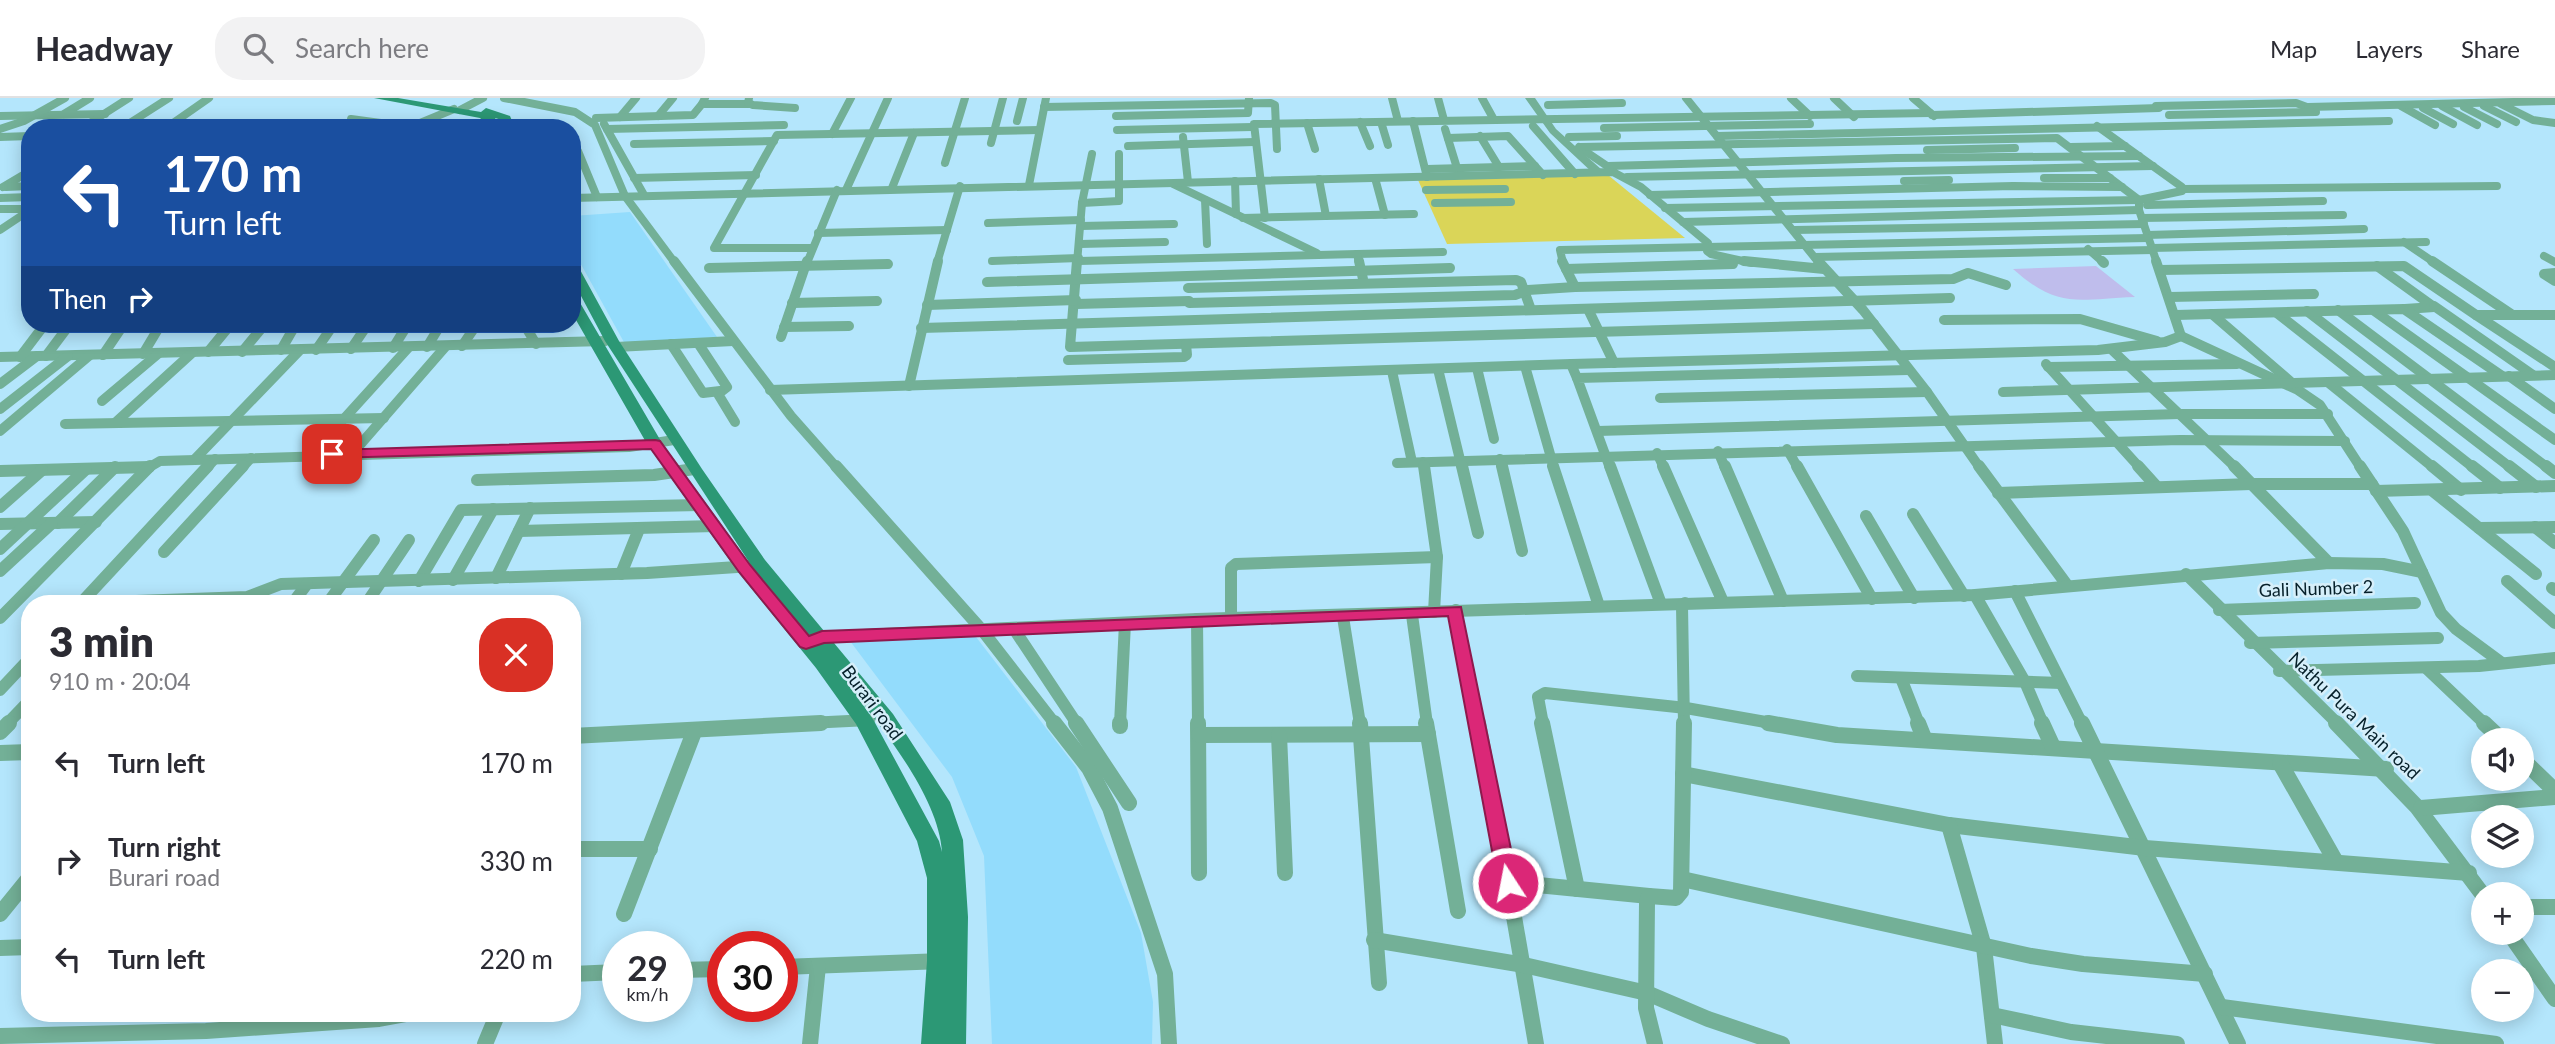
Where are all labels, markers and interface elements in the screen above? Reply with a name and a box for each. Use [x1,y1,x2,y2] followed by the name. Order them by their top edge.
[215,17,705,80] search box
[35,28,173,68] text: Headway
[239,29,277,67] icon: search
[295,32,429,64] text: Search here
[2270,34,2317,63] text: Map
[2355,34,2423,63] text: Layers
[2461,34,2520,63] text: Share
[164,144,302,202] text: 170 m
[49,147,140,238] icon: left
[164,203,281,242] text: Turn left
[121,280,159,318] icon: right
[49,283,107,315] text: Then
[302,424,362,484] pin
[313,435,351,473] icon: arrive
[2258,575,2374,601] street label: Gali Number 2
[49,616,154,666] text: 3 min
[479,618,553,692] button: close
[2284,647,2425,784] street label: Nathu Pura Main road
[838,661,908,744] street label: Burari road
[49,667,191,695] text: 910 m · 20:04
[2471,728,2534,1022] map controls
[2471,728,2534,791] button: sound
[49,744,87,782] icon: left
[108,747,205,779] text: Turn left
[480,747,553,779] text: 170 m
[2471,805,2534,868] button: layers
[108,831,221,863] text: Turn right
[49,842,87,880] icon: right
[480,845,553,877] text: 330 m
[1471,846,1545,920] position arrow
[108,863,220,891] text: Burari road
[2471,882,2534,945] button: +
[707,931,798,1022] speed limit sign: 30
[49,940,87,978] icon: left
[108,943,205,975] text: Turn left
[480,943,553,975] text: 220 m
[627,946,668,988] text: 29
[2471,959,2534,1022] button: −
[626,983,669,1005] text: km/h

